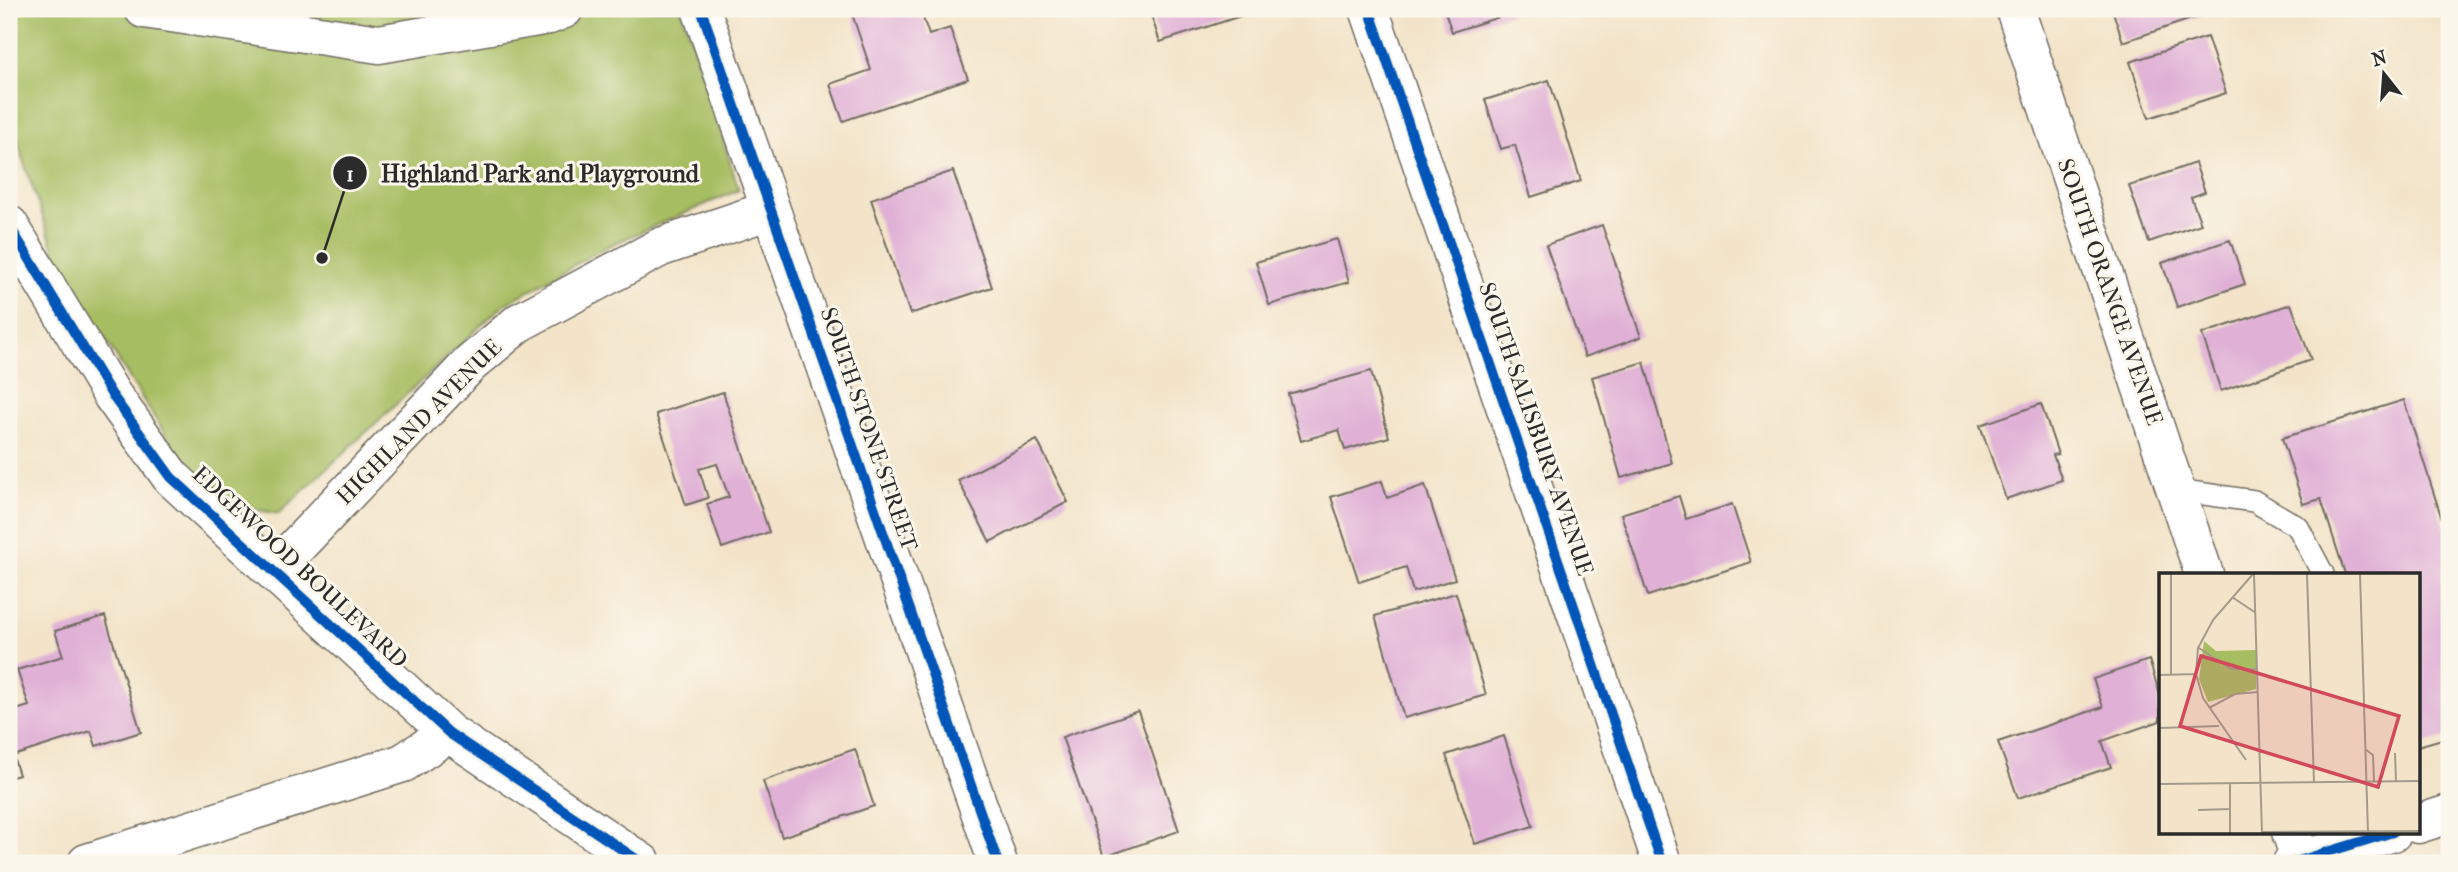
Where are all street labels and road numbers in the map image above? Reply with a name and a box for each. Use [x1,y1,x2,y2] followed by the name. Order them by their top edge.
[2052,155,2168,429] street label: SOUTH ORANGE AVENUE
[1473,279,1599,579] street label: SOUTH SALISBURY AVENUE
[815,304,924,555] street label: SOUTH STONE STREET
[331,334,507,510] street label: HIGHLAND AVENUE
[187,460,413,674] street label: EDGEWOOD BOULEVARD

